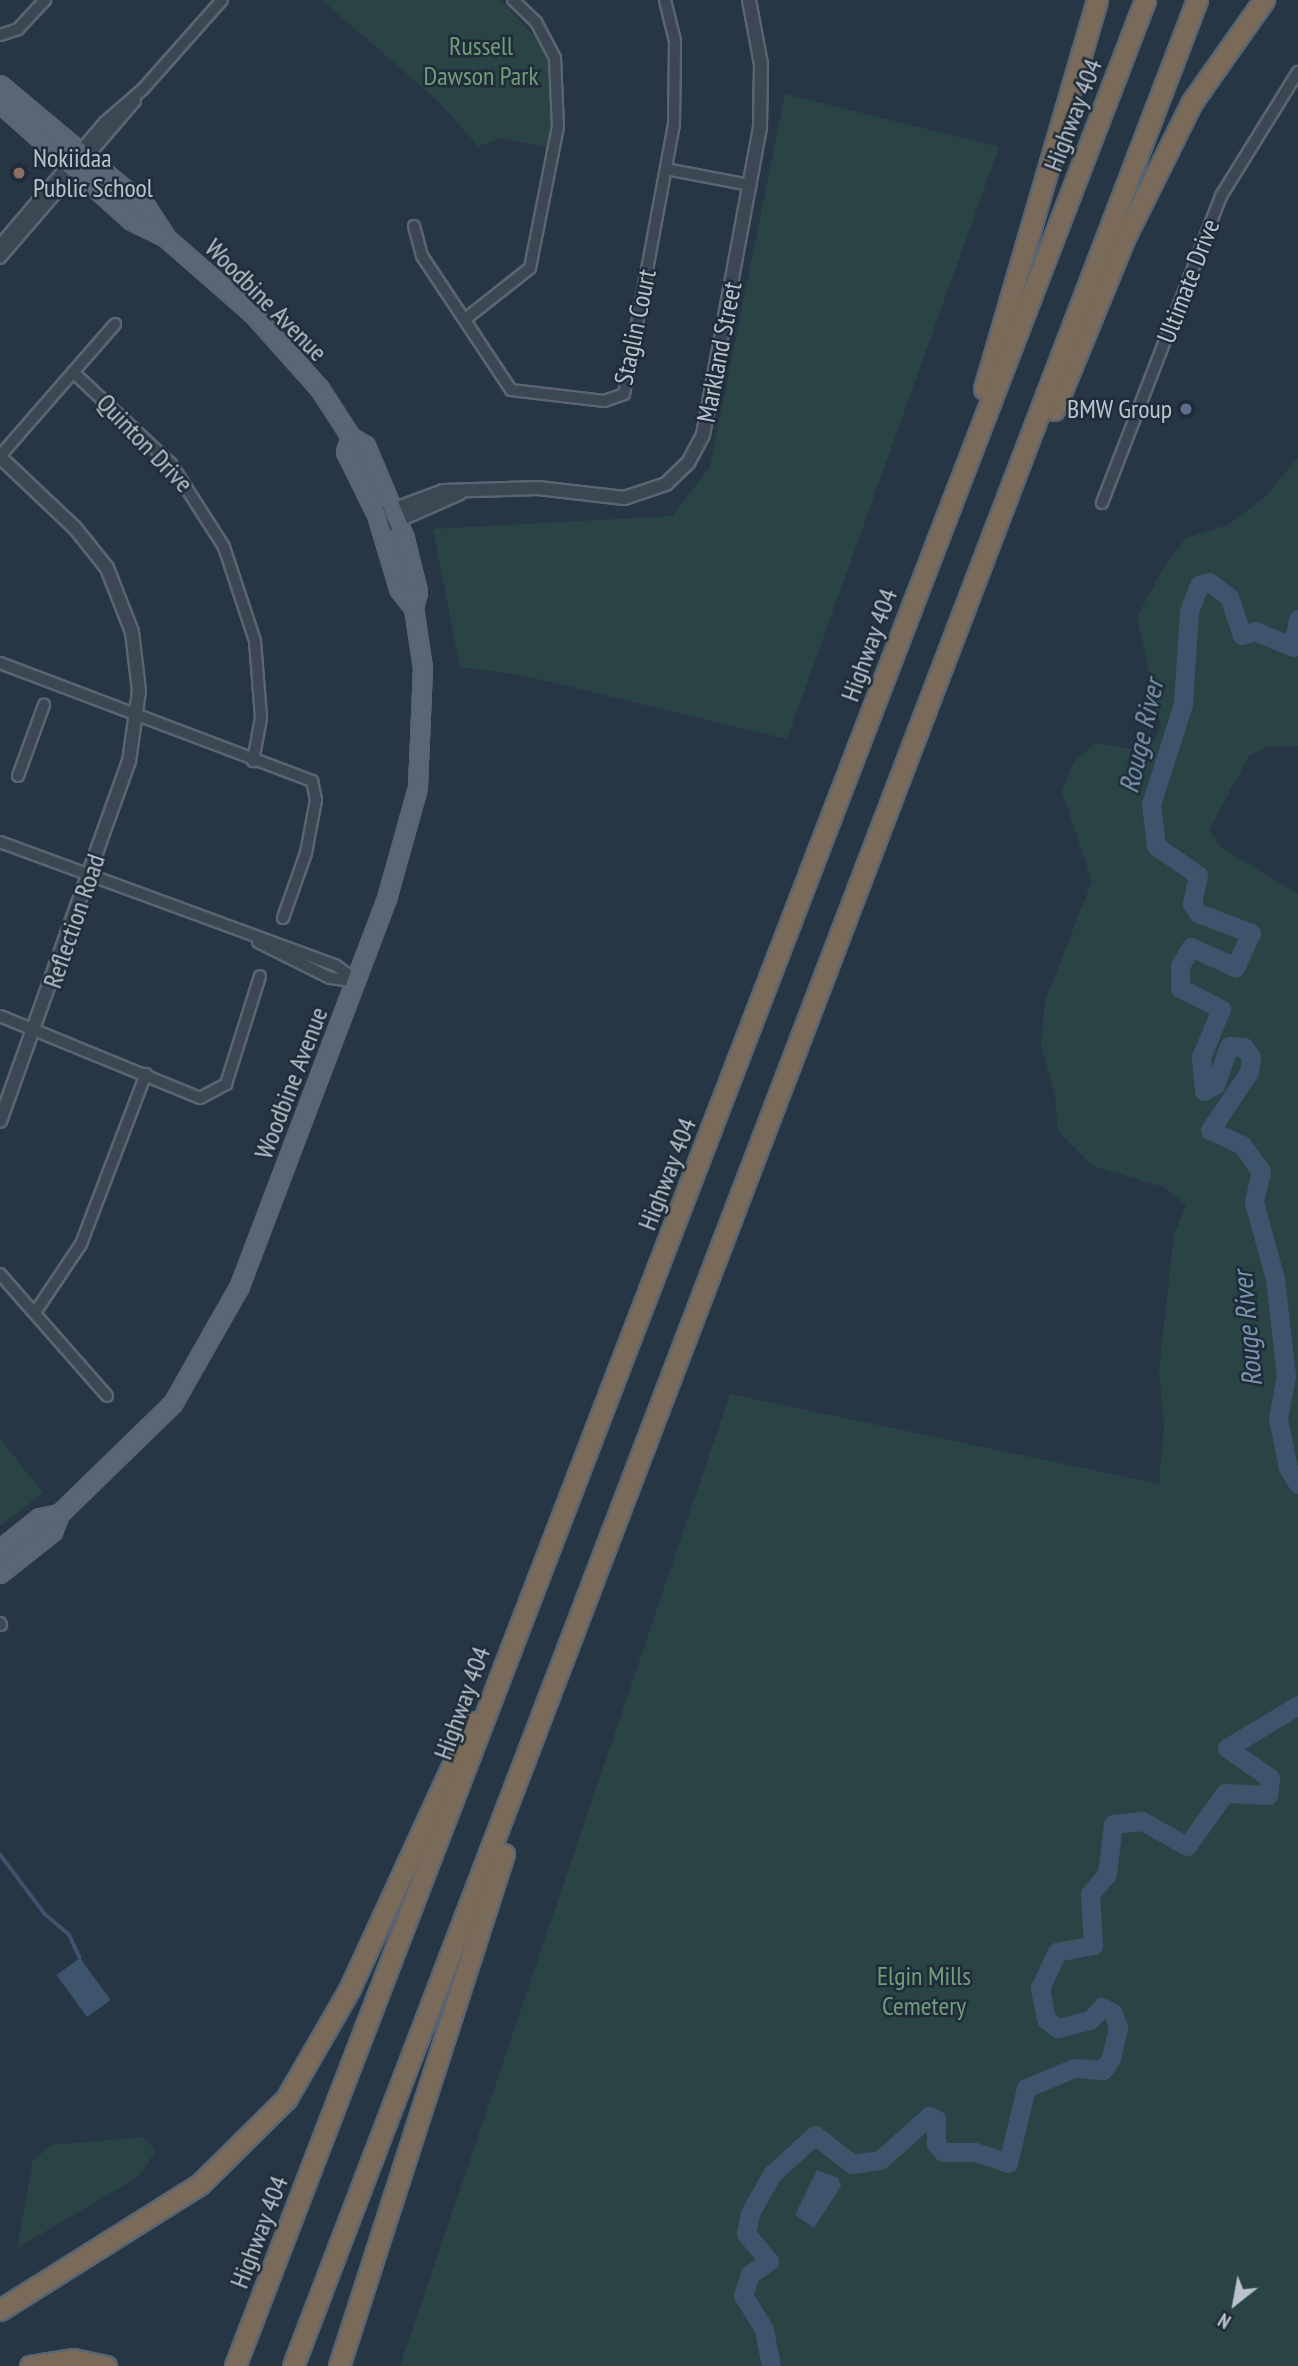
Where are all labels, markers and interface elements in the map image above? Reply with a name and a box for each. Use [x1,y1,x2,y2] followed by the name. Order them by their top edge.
[424,30,538,92] park label: Russell Dawson Park
[1037,54,1109,176] street label: Highway 404
[33,142,153,204] place label: Nokiidaa Public School
[11,165,27,181] marker: Nokiidaa Public School
[1150,215,1226,347] street label: Ultimate Drive
[198,232,334,368] street label: Woodbine Avenue
[608,266,662,388] street label: Staglin Court
[690,279,748,425] street label: Markland Street
[90,387,200,499] street label: Quinton Drive
[1066,393,1172,425] place label: BMW Group
[1178,401,1194,417] marker: BMW Group
[834,584,904,706] street label: Highway 404
[1112,676,1170,796] water label: Rouge River
[37,850,111,992] street label: Reflection Road
[248,1002,334,1164] street label: Woodbine Avenue
[631,1113,703,1235] street label: Highway 404
[1225,1270,1269,1388] water label: Rouge River
[427,1642,497,1764] street label: Highway 404
[877,1960,971,2022] park label: Elgin Mills Cemetery
[223,2171,295,2293] street label: Highway 404
[1200,2268,1270,2338] north arrow
[1214,2308,1235,2334] text: N

